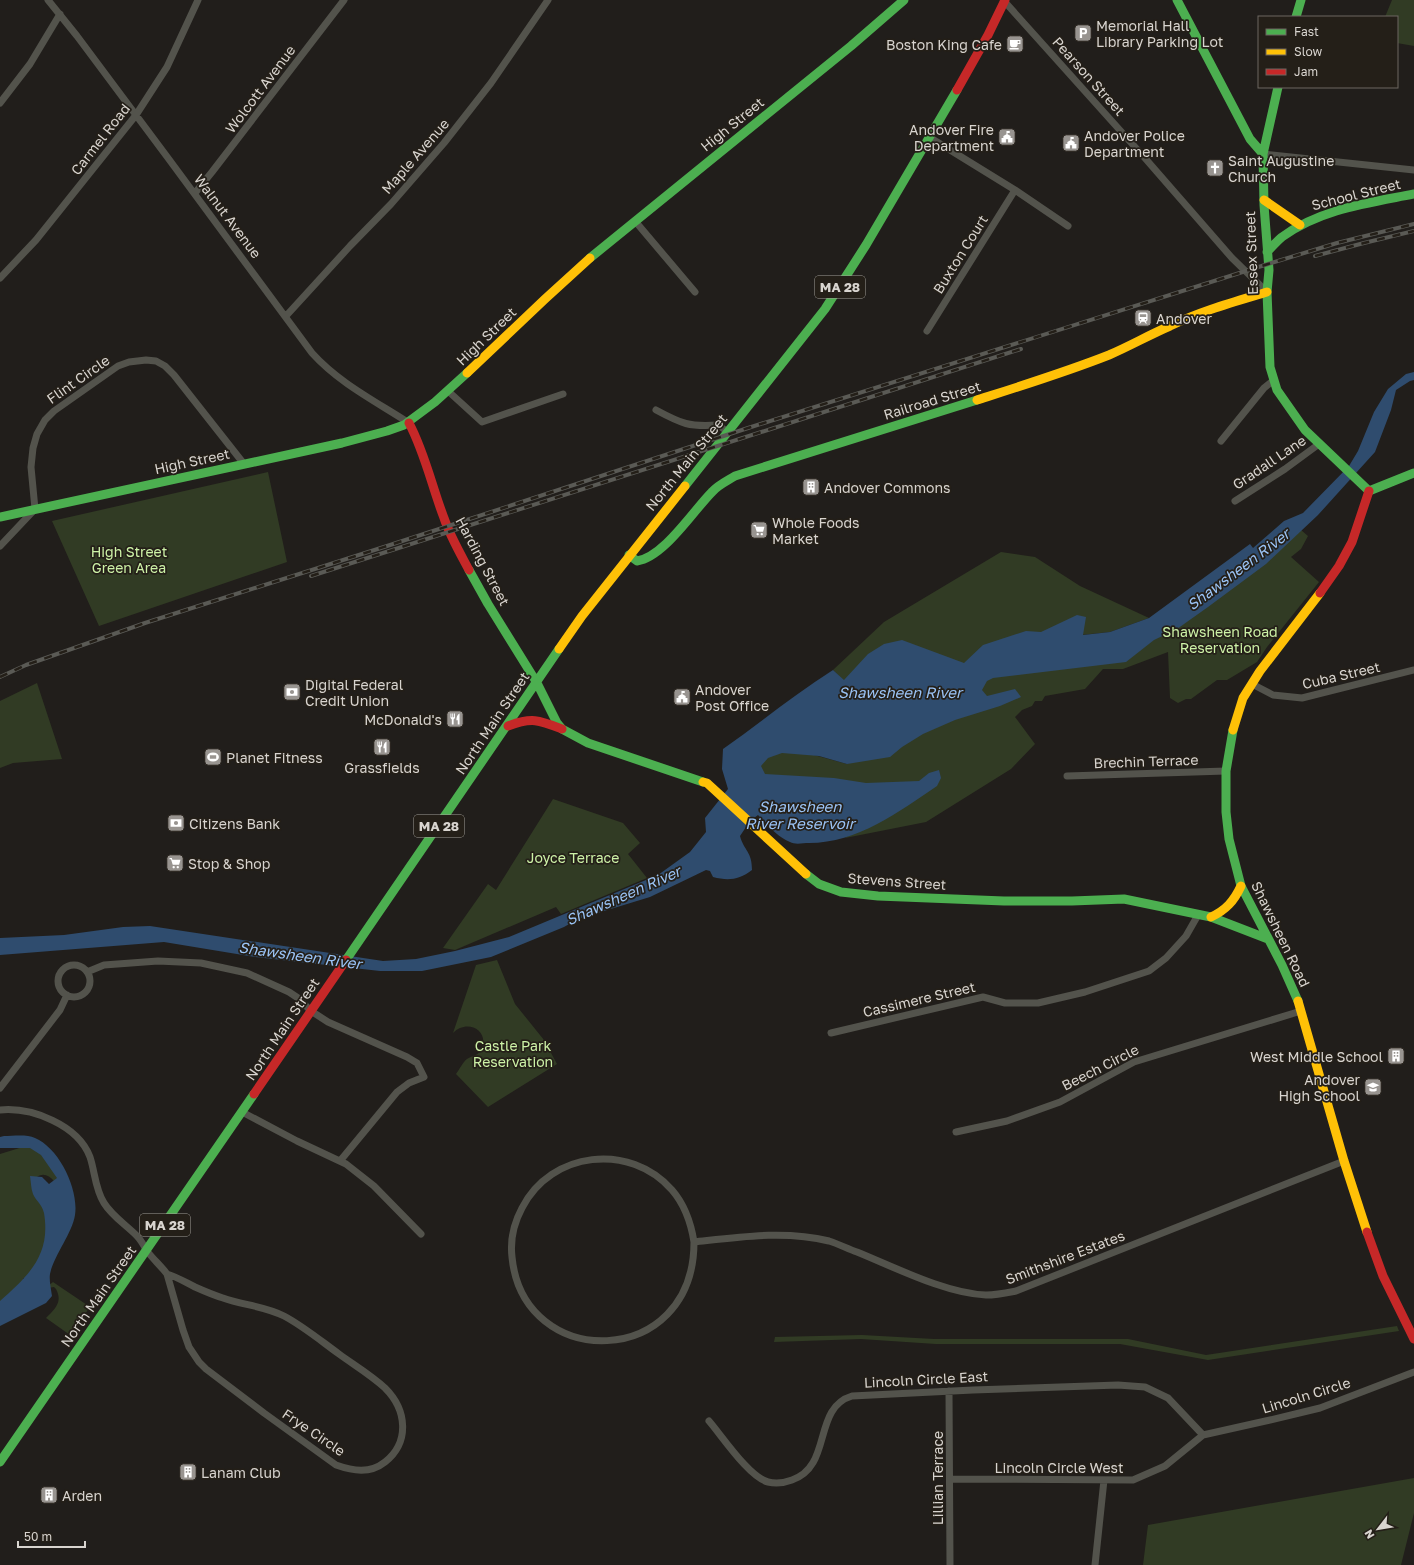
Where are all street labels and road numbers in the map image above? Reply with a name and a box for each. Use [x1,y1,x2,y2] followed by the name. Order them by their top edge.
[1049,33,1129,119] street label: Pearson Street
[221,42,299,136] street label: Wolcott Avenue
[697,93,767,155] street label: High Street
[67,100,133,178] street label: Carmel Road
[378,115,452,197] street label: Maple Avenue
[191,171,265,261] street label: Walnut Avenue
[1310,175,1402,213] street label: School Street
[929,211,991,297] street label: Buxton Court
[1241,211,1261,295] street label: Essex Street
[815,276,865,298] road number: MA 28
[453,303,519,369] street label: High Street
[43,351,113,407] street label: Flint Circle
[881,377,983,423] street label: Railroad Street
[642,410,730,514] street label: North Main Street
[1229,431,1309,493] street label: Gradall Lane
[153,445,231,477] street label: High Street
[452,514,514,608] street label: Harding Street
[1300,658,1382,692] street label: Cuba Street
[451,669,533,777] street label: North Main Street
[1093,751,1199,771] street label: Brechin Terrace
[414,815,464,837] road number: MA 28
[847,869,947,893] street label: Stevens Street
[1248,878,1314,990] street label: Shawsheen Road
[241,975,323,1083] street label: North Main Street
[861,978,977,1020] street label: Cassimere Street
[1059,1040,1141,1094] street label: Beech Circle
[140,1214,190,1236] road number: MA 28
[1003,1226,1127,1288] street label: Smithshire Estates
[57,1242,139,1350] street label: North Main Street
[863,1367,989,1391] street label: Lincoln Circle East
[1260,1373,1352,1417] street label: Lincoln Circle
[279,1405,349,1459] street label: Frye Circle
[929,1431,946,1525] street label: Lillian Terrace
[994,1459,1124,1476] street label: Lincoln Circle West

